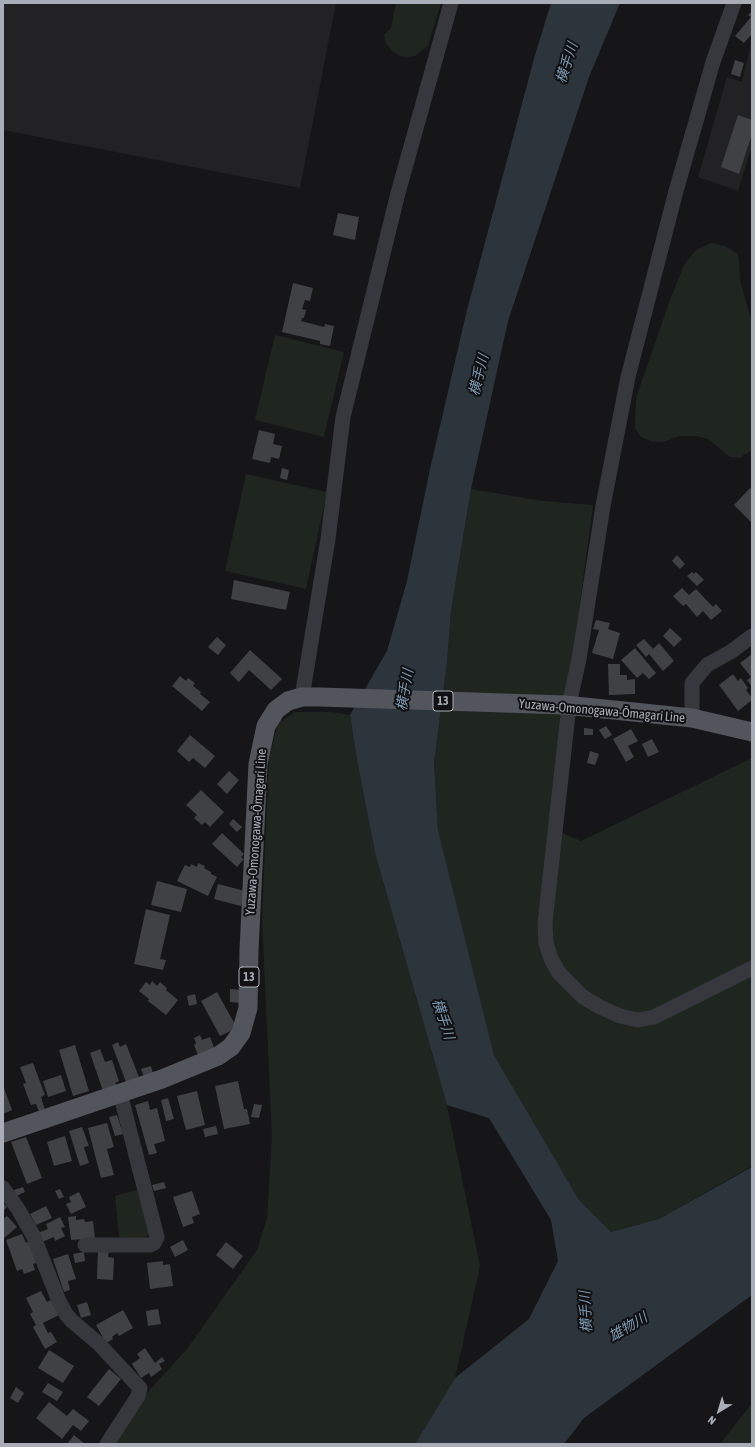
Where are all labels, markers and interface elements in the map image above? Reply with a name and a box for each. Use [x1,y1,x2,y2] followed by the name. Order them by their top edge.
[553,40,581,86] water label: 横手川
[466,353,492,397] water label: 横手川
[393,668,417,712] water label: 横手川
[433,691,453,711] road number: 13
[518,696,686,726] street label: Yuzawa-Omonogawa-Ōmagari Line
[242,748,270,916] street label: Yuzawa-Omonogawa-Ōmagari Line
[239,967,259,987] road number: 13
[429,996,457,1042] water label: 横手川
[577,1291,595,1333] water label: 横手川
[606,1309,650,1345] water label: 雄物川
[699,1391,739,1431] north arrow
[705,1414,718,1427] text: N

